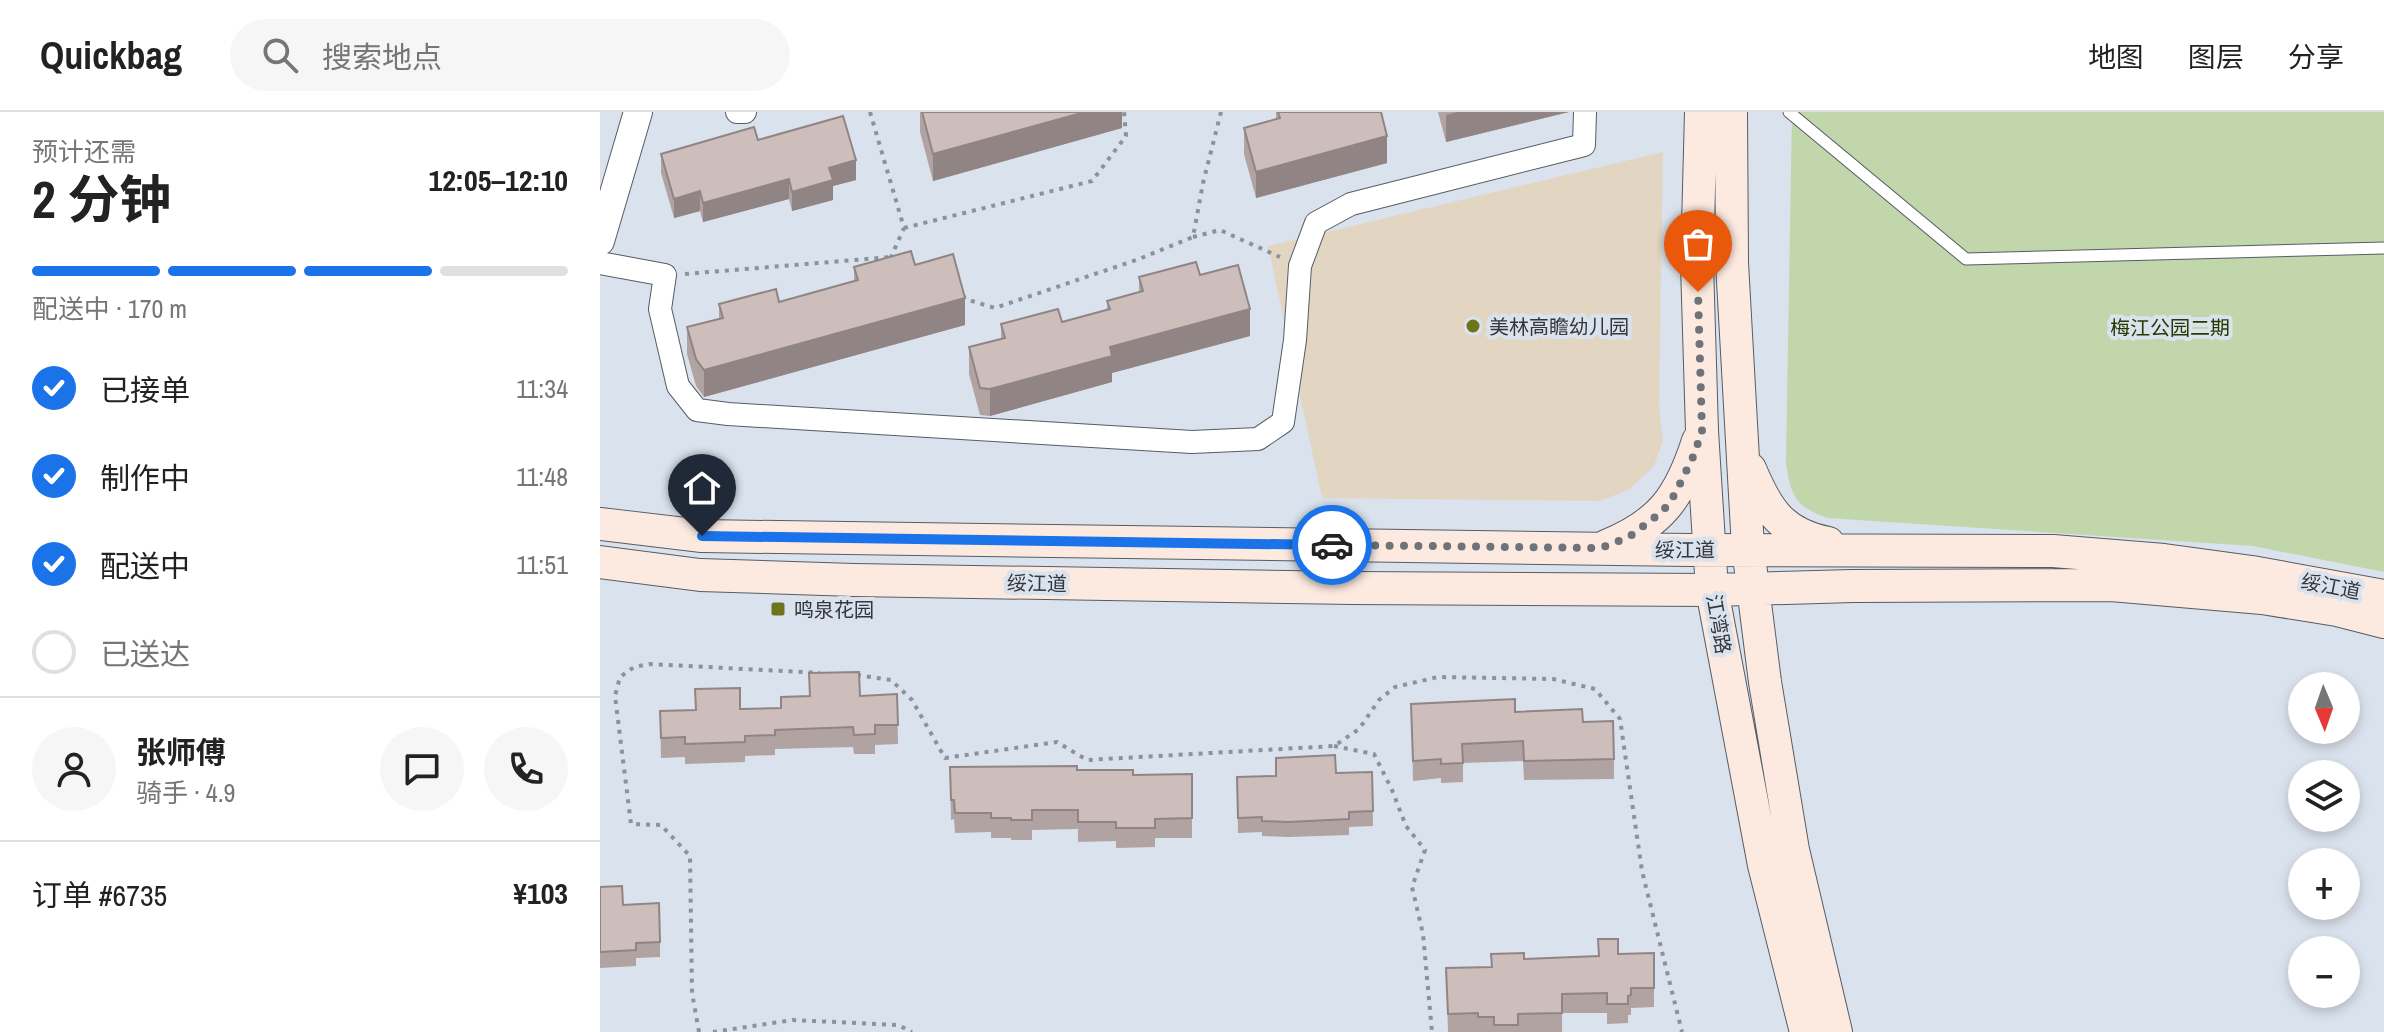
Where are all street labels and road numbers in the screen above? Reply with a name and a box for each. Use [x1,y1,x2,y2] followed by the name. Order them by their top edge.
[1655,536,1715,563] street label: 绥江道
[2299,567,2363,605] street label: 绥江道
[1007,569,1067,597] street label: 绥江道
[1700,592,1738,656] street label: 江湾路

